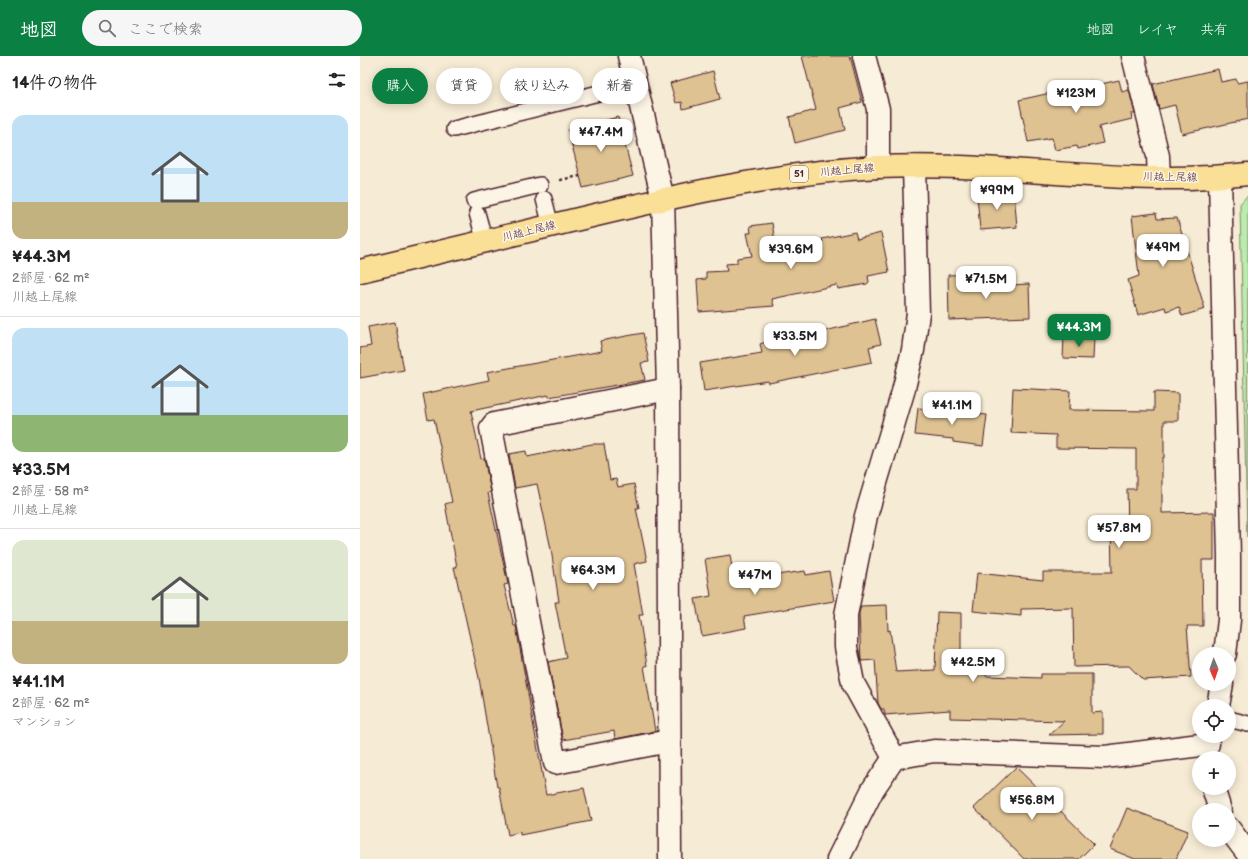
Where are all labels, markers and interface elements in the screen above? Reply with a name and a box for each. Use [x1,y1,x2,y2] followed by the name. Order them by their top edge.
[82,10,362,46] search box
[96,17,118,39] icon: search
[20,19,58,42] text: 地図
[128,20,203,39] text: ここで検索
[1087,21,1115,38] text: 地図
[1137,21,1178,38] text: レイヤ
[1200,21,1228,38] text: 共有
[372,68,428,104] chip: 購入
[436,68,492,104] chip: 賃貸
[500,68,584,104] chip: 絞り込み
[592,68,648,104] chip: 新着
[326,69,348,91] icon: filters
[12,73,97,93] text: 14件の物件
[1048,80,1104,114] pin: ¥123M
[1056,85,1096,101] text: ¥123M
[568,119,634,153] pin: ¥47.4M
[579,124,623,140] text: ¥47.4M
[144,141,216,213] icon: home
[819,161,875,179] street label: 川越上尾線
[790,166,808,182] road number: 51
[1142,170,1198,184] street label: 川越上尾線
[973,177,1021,211] pin: ¥99M
[980,182,1014,198] text: ¥99M
[501,218,557,244] street label: 川越上尾線
[1139,234,1187,268] pin: ¥49M
[758,236,824,270] pin: ¥39.6M
[1146,239,1180,255] text: ¥49M
[768,241,814,257] text: ¥39.6M
[12,247,71,267] text: ¥44.3M
[953,266,1019,300] pin: ¥71.5M
[12,270,90,286] text: 2部屋 · 62 m²
[965,271,1007,287] text: ¥71.5M
[12,289,77,305] text: 川越上尾線
[1046,314,1112,348] pin: ¥44.3M
[1057,319,1101,335] text: ¥44.3M
[762,323,828,357] pin: ¥33.5M
[773,328,817,344] text: ¥33.5M
[144,354,216,426] icon: home
[919,392,985,426] pin: ¥41.1M
[932,397,972,413] text: ¥41.1M
[12,460,71,480] text: ¥33.5M
[12,483,89,499] text: 2部屋 · 58 m²
[12,502,77,518] text: 川越上尾線
[1086,515,1152,549] pin: ¥57.8M
[1097,520,1141,536] text: ¥57.8M
[560,557,626,591] pin: ¥64.3M
[570,562,616,578] text: ¥64.3M
[731,562,779,596] pin: ¥47M
[144,566,216,638] icon: home
[738,567,772,583] text: ¥47M
[1192,647,1236,691] north arrow
[1192,647,1236,847] map controls
[940,649,1006,683] pin: ¥42.5M
[950,654,996,670] text: ¥42.5M
[12,672,65,692] text: ¥41.1M
[12,695,90,711] text: 2部屋 · 62 m²
[1192,699,1236,743] button: locate
[12,714,76,730] text: マンション
[1192,751,1236,795] button: +
[999,787,1065,821] pin: ¥56.8M
[1009,792,1055,808] text: ¥56.8M
[1192,803,1236,847] button: −

